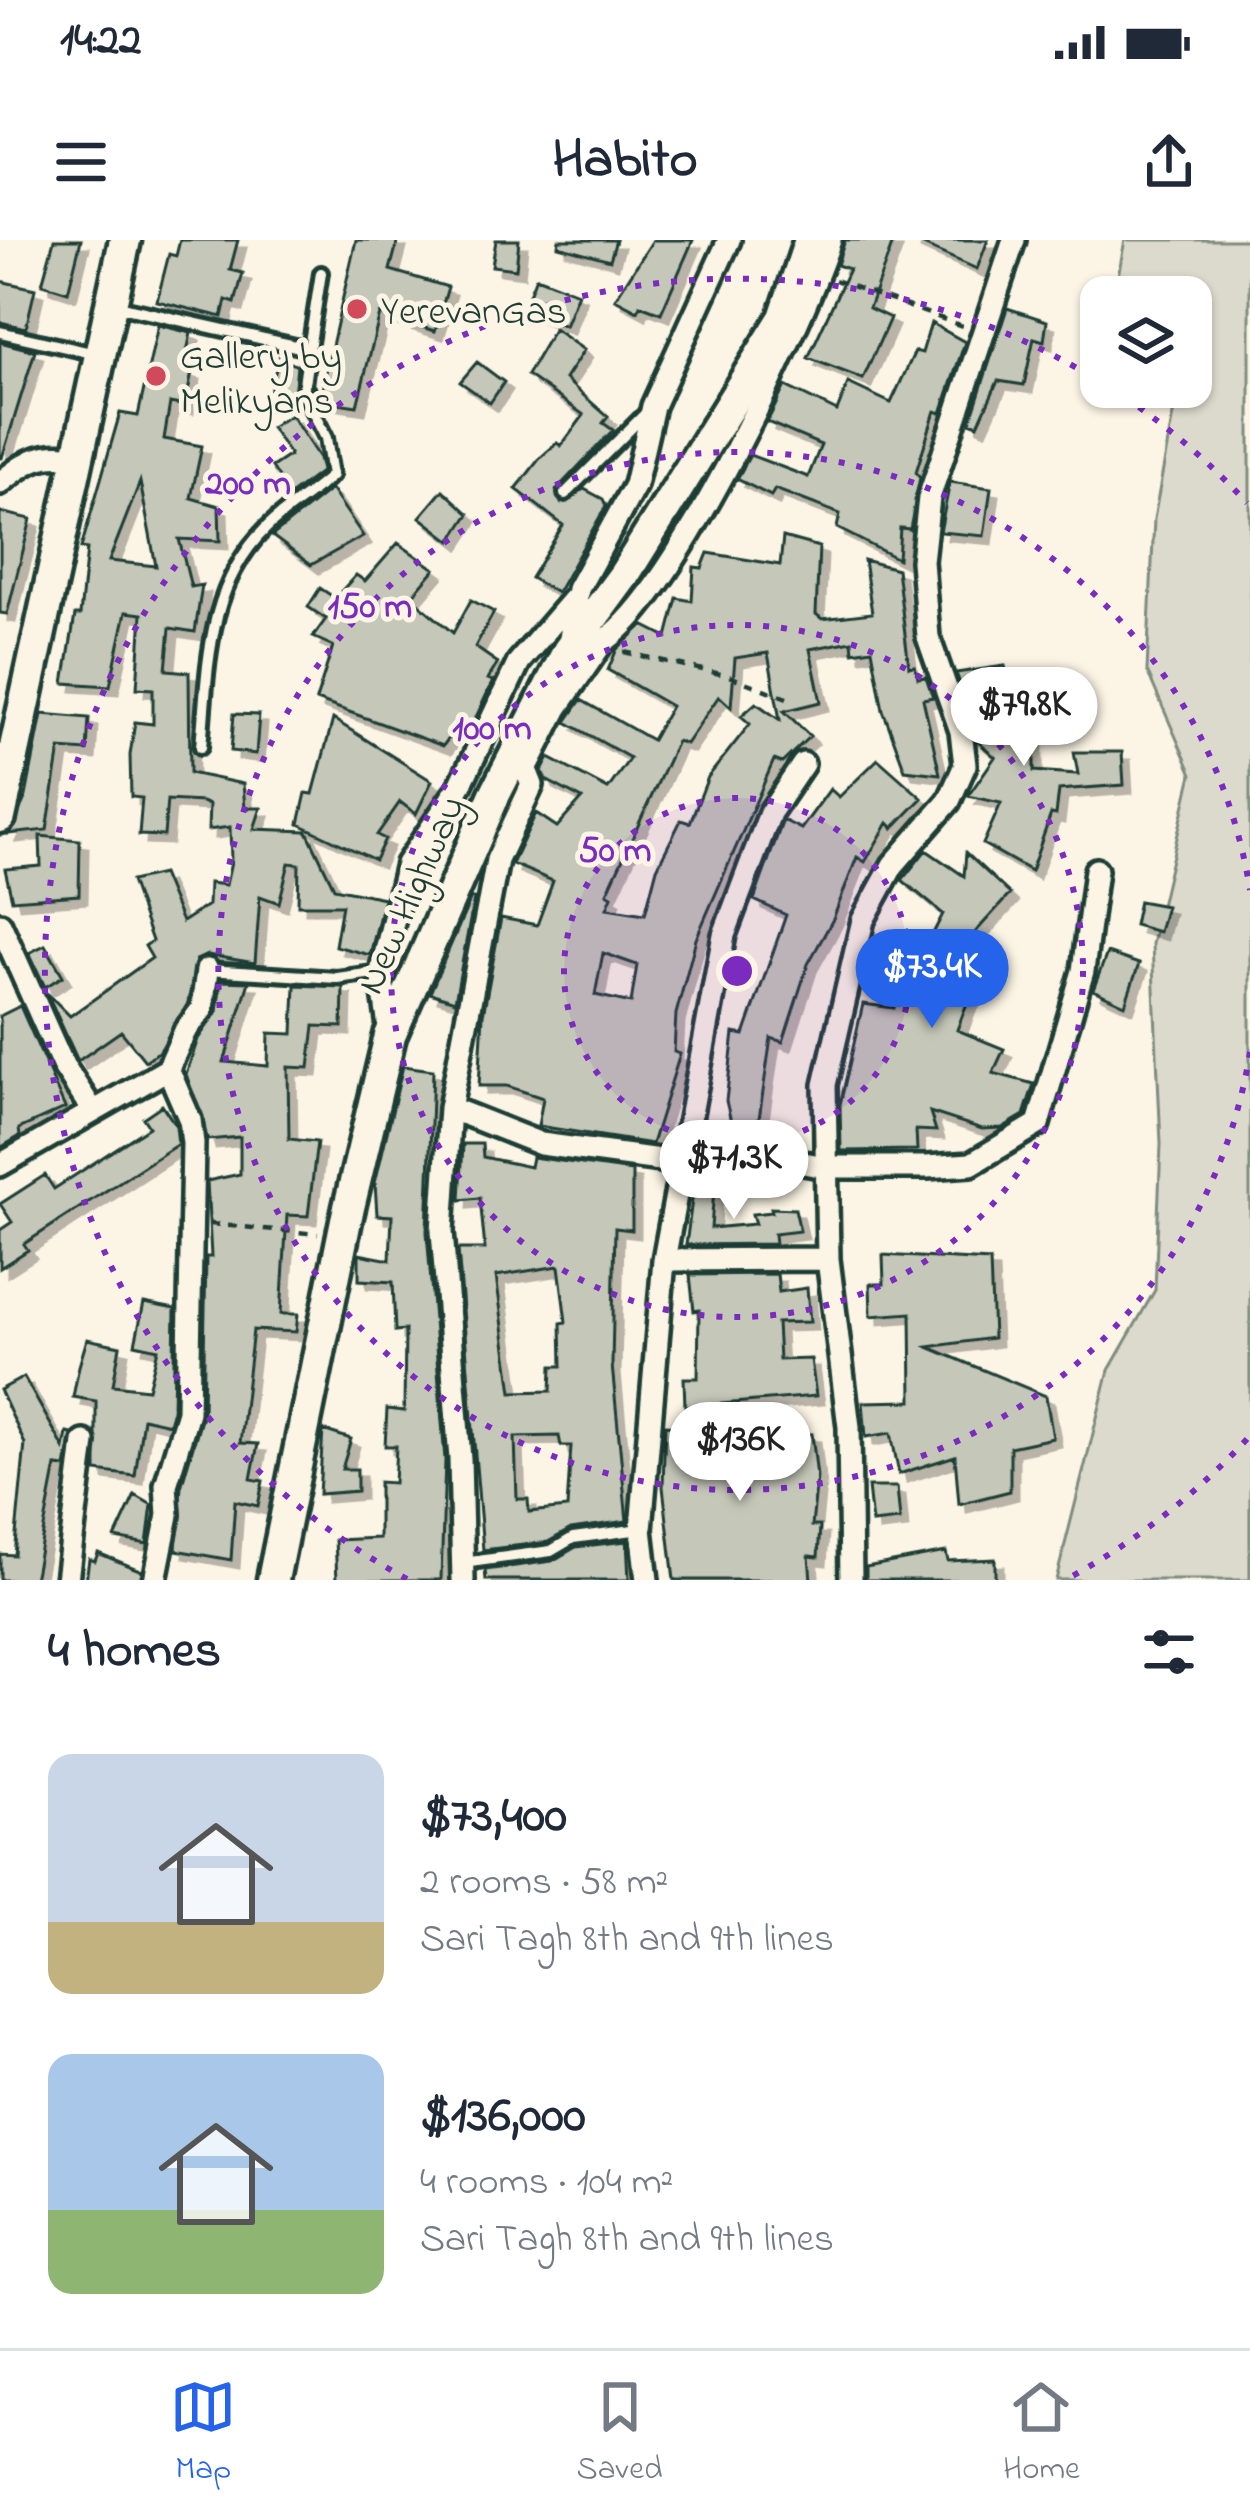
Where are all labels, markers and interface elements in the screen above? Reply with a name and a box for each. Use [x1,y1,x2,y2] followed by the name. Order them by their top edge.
[60,9,141,75] text: 14:22
[553,123,698,201] text: Habito
[48,129,114,195] icon: menu
[1136,129,1202,195] icon: share
[1080,276,1212,408] map controls
[1080,276,1212,408] button: layers
[381,285,567,342] place label: YerevanGas
[344,296,370,322] marker: YerevanGas
[180,330,342,432] place label: Gallery by Melikyans
[143,363,169,389] marker: Gallery by Melikyans
[204,459,291,512] text: 200 m
[328,582,412,635] text: 150 m
[926,667,1122,769] pin: $79.8K
[978,677,1070,734] text: $79.8K
[452,704,532,757] text: 100 m
[344,788,482,1004] street label: New Highway
[578,826,652,879] text: 50 m
[834,929,1030,1031] pin: $73.4K
[883,939,981,996] text: $73.4K
[716,950,758,992] centre of rings
[636,1120,832,1222] pin: $71.3K
[686,1130,782,1187] text: $71.3K
[656,1402,824,1504] pin: $136K
[696,1412,784,1469] text: $136K
[48,1615,221,1690] text: 4 homes
[1136,1619,1202,1685] icon: filters
[420,1780,567,1855] text: $73,400
[144,1802,288,1946] icon: home
[420,1855,668,1912] text: 2 rooms · 58 m²
[420,1912,834,1969] text: Sari Tagh 8th and 9th lines
[420,2080,585,2155] text: $136,000
[144,2102,288,2246] icon: home
[420,2155,673,2212] text: 4 rooms · 104 m²
[420,2212,834,2269] text: Sari Tagh 8th and 9th lines
[170,2374,236,2494] tab: Map
[577,2374,663,2494] tab: Saved
[1003,2374,1080,2494] tab: Home

